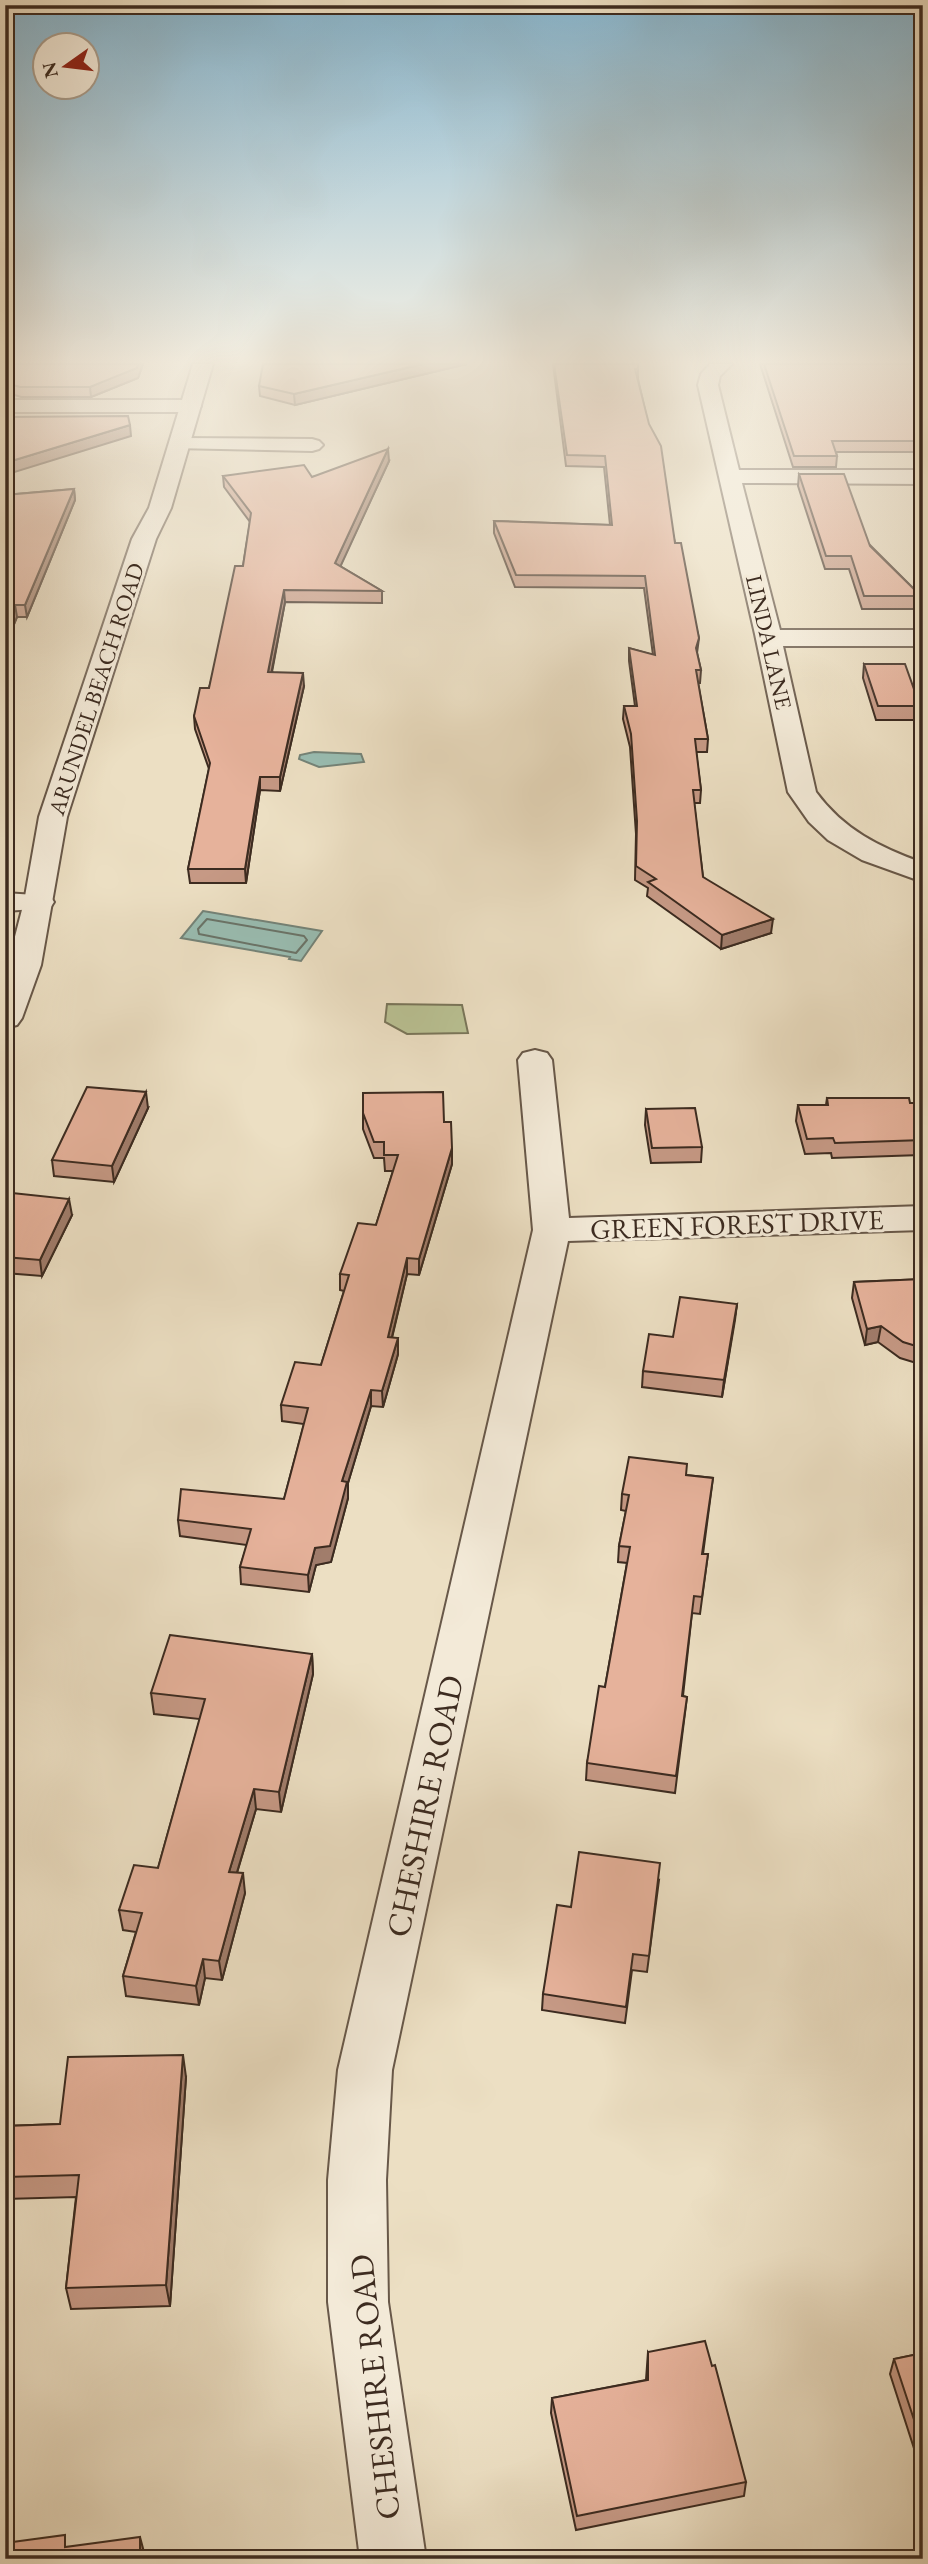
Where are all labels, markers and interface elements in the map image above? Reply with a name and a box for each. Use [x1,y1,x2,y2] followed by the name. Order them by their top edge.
[32,32,102,102] north arrow
[36,59,64,80] text: N
[41,559,151,820] street label: ARUNDEL BEACH ROAD
[739,572,799,712] street label: LINDA LANE
[590,1201,885,1247] street label: GREEN FOREST DRIVE
[376,1671,473,1941] street label: CHESHIRE ROAD
[339,2252,410,2522] street label: CHESHIRE ROAD

